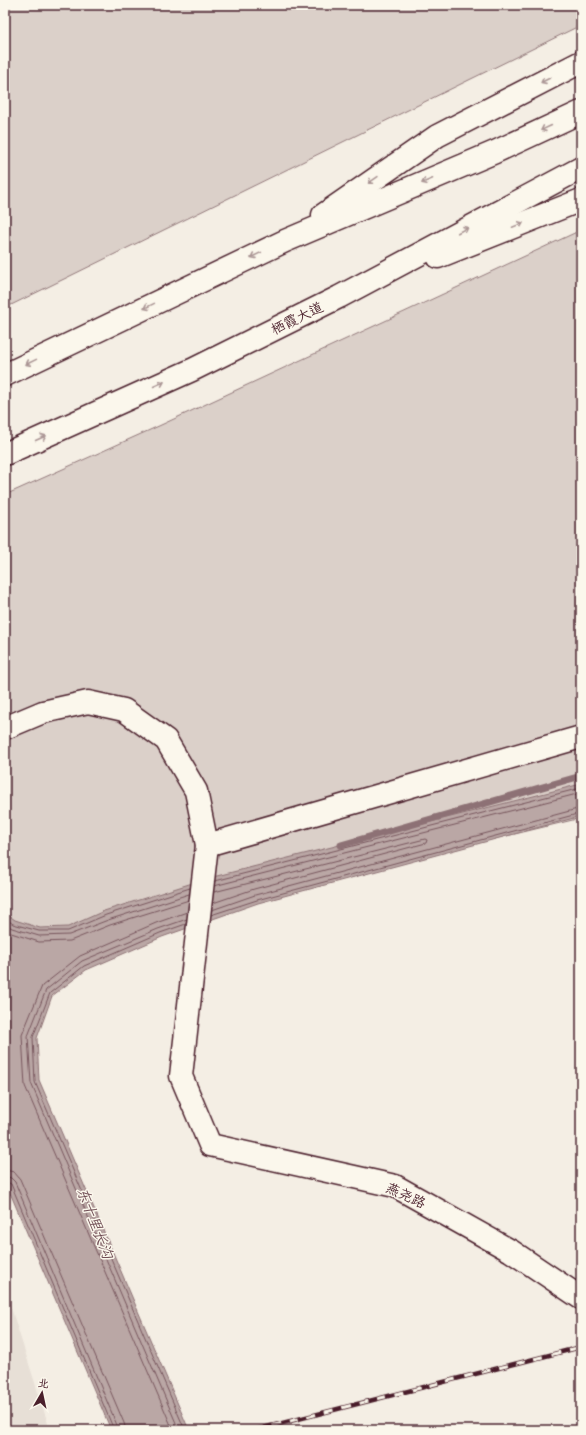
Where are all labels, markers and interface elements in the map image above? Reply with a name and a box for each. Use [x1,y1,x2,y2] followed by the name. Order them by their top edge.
[541,77,553,84] one-way arrow
[540,125,552,132] one-way arrow
[368,176,379,184] one-way arrow
[421,178,433,185] one-way arrow
[511,221,523,229] one-way arrow
[457,226,469,233] one-way arrow
[250,252,262,259] one-way arrow
[268,298,327,341] street label: 栖霞大道
[143,303,155,310] one-way arrow
[26,359,38,367] one-way arrow
[153,380,165,388] one-way arrow
[34,434,46,441] one-way arrow
[382,1178,429,1215] street label: 燕尧路
[70,1184,118,1264] water label: 东十里长沟
[22,1373,62,1413] north arrow
[37,1375,50,1393] text: 北

